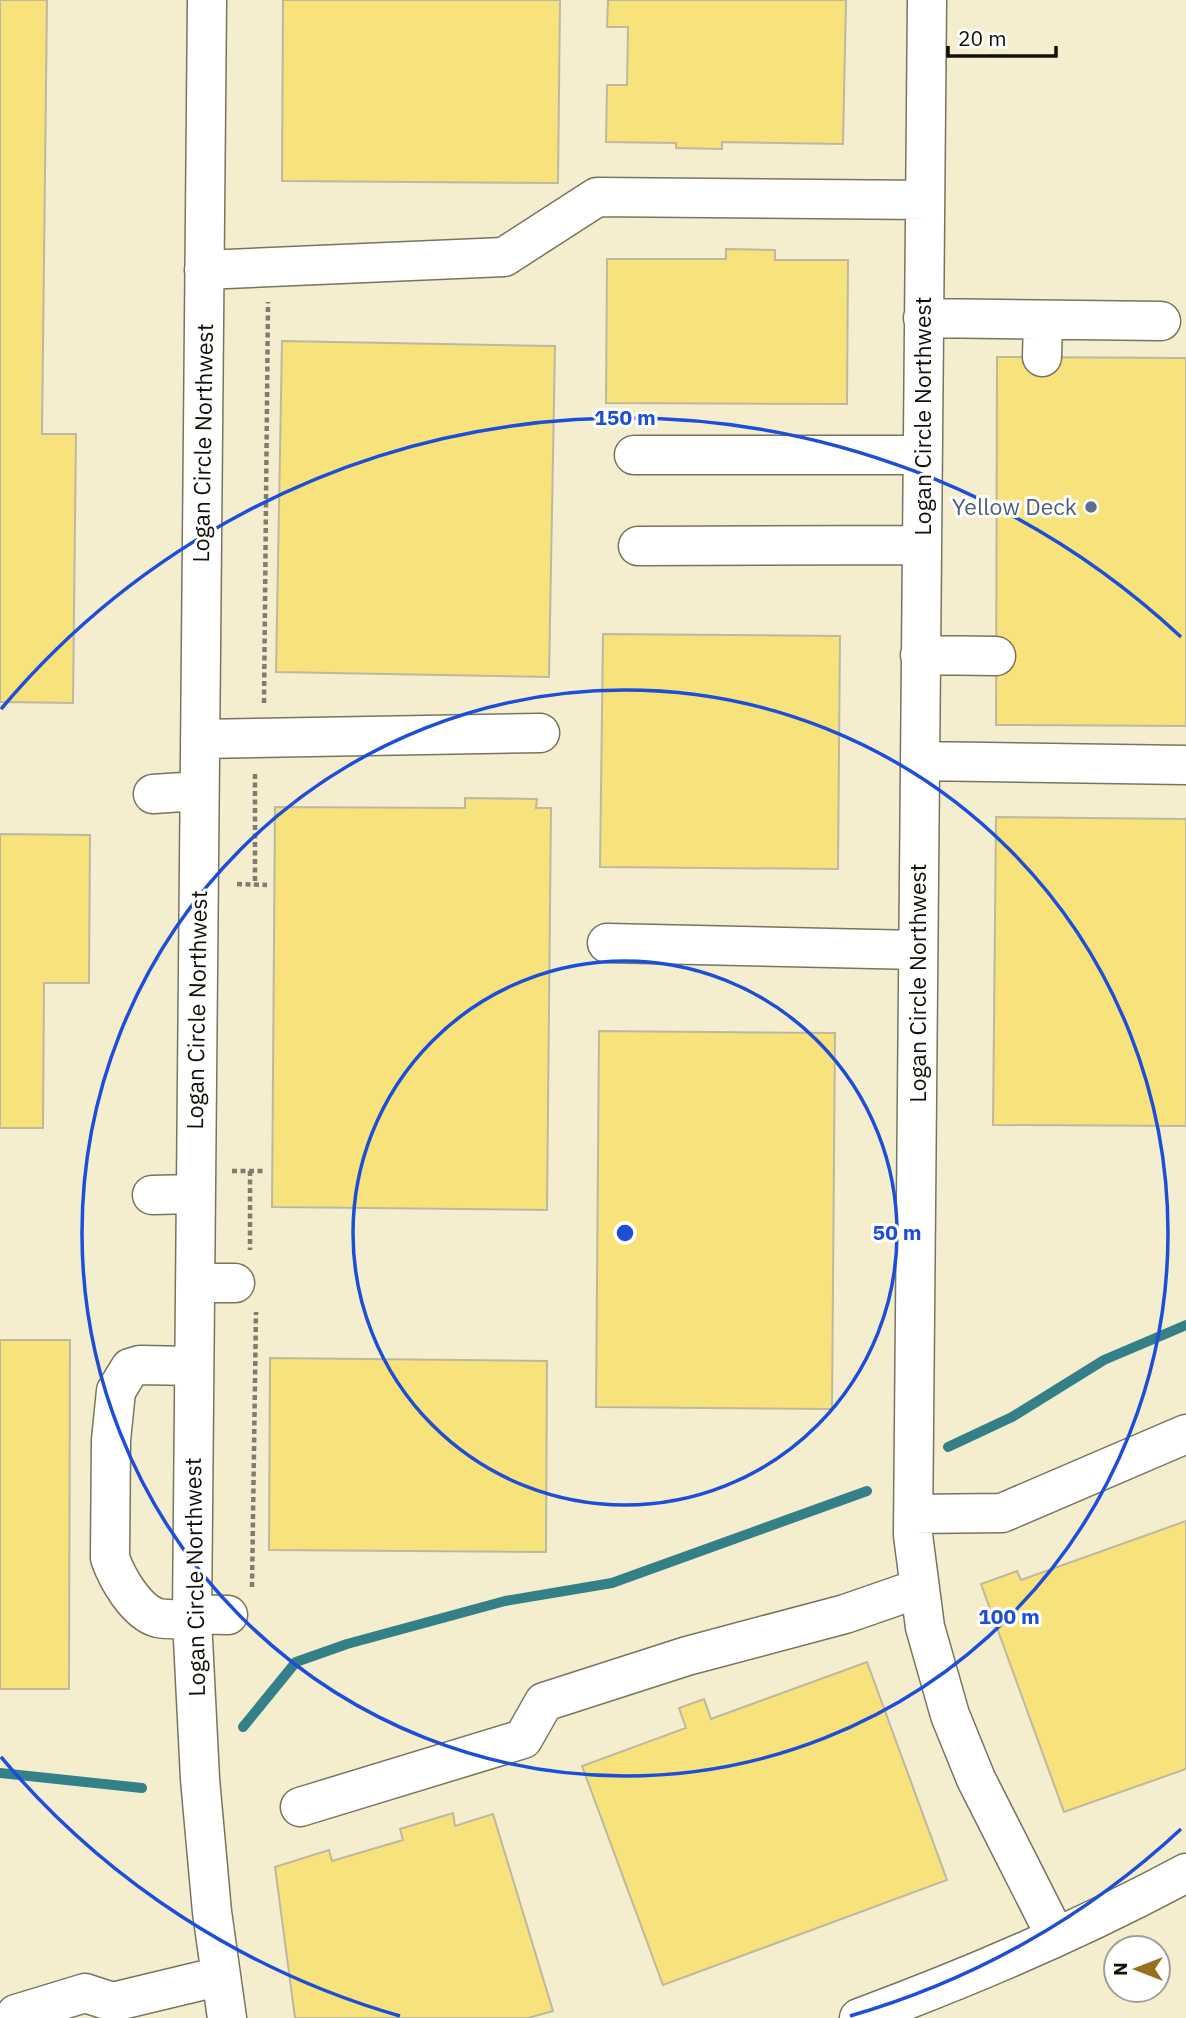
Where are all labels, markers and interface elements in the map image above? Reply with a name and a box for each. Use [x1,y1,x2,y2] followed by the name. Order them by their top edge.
[948,14,1056,58] scale bar
[958,24,1007,52] text: 20 m
[907,296,937,536] street label: Logan Circle Northwest
[185,323,219,563] street label: Logan Circle Northwest
[594,403,656,431] text: 150 m
[952,491,1077,521] place label: Yellow Deck
[1083,499,1099,515] marker: Yellow Deck
[902,863,932,1103] street label: Logan Circle Northwest
[179,890,213,1130] street label: Logan Circle Northwest
[873,1218,921,1246] text: 50 m
[613,1221,637,1245] centre of rings
[177,1457,211,1697] street label: Logan Circle Northwest
[978,1602,1040,1630] text: 100 m
[1102,1934,1172,2004] north arrow
[1108,1962,1132,1976] text: N

